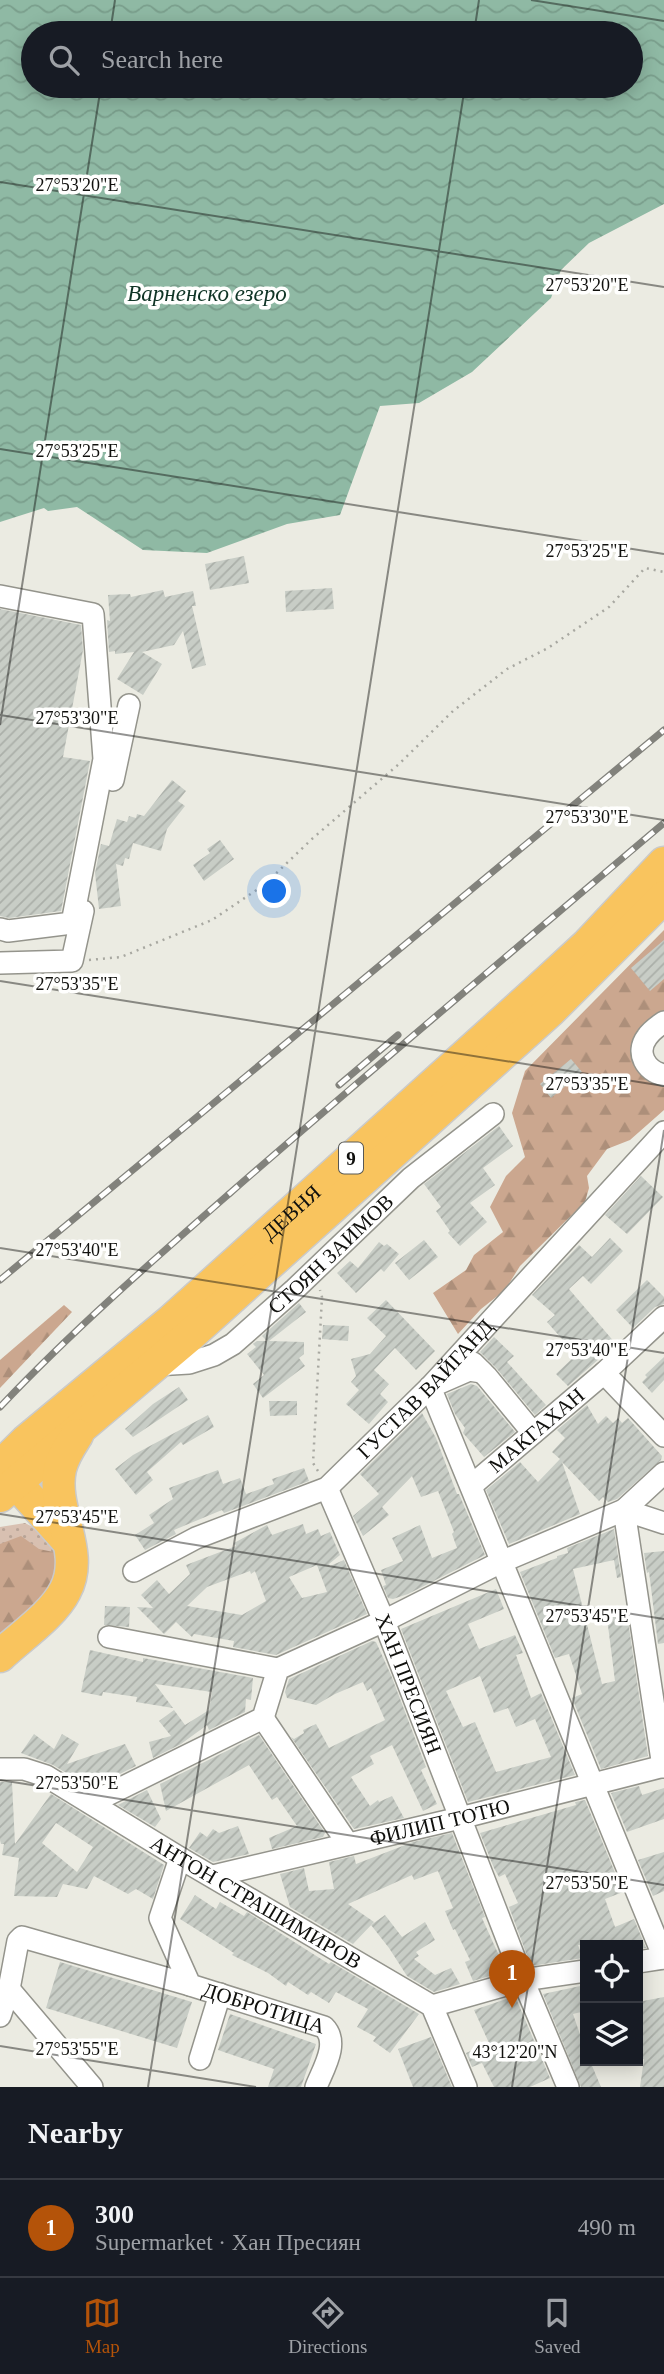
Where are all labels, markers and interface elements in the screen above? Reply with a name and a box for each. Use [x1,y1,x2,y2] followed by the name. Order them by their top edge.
[21,21,643,98] search box
[45,41,83,79] icon: search
[101,45,223,74] text: Search here
[36,175,118,195] text: 27°53'20"E
[546,275,628,295] text: 27°53'20"E
[127,281,287,306] water label: Варненско езеро
[36,441,118,461] text: 27°53'25"E
[546,541,628,561] text: 27°53'25"E
[36,708,118,728] text: 27°53'30"E
[546,807,628,827] text: 27°53'30"E
[257,874,291,908] your location
[36,974,118,994] text: 27°53'35"E
[546,1074,628,1094] text: 27°53'35"E
[339,1142,363,1174] road number: 9
[257,1180,325,1245] street label: ДЕВНЯ
[263,1189,398,1319] street label: СТОЯН ЗАИМОВ
[36,1240,118,1260] text: 27°53'40"E
[352,1314,498,1464] street label: ГУСТАВ ВАЙГАНД
[546,1340,628,1360] text: 27°53'40"E
[484,1383,589,1478] street label: МАКГАХАН
[36,1507,118,1527] text: 27°53'45"E
[546,1606,628,1626] text: 27°53'45"E
[370,1610,446,1757] street label: ХАН ПРЕСИЯН
[36,1773,118,1793] text: 27°53'50"E
[367,1794,513,1851] street label: ФИЛИП ТОТЮ
[146,1831,366,1974] street label: АНТОН СТРАШИМИРОВ
[546,1873,628,1893] text: 27°53'50"E
[580,1940,643,2066] map controls
[580,1940,643,2003] button: locate
[489,1950,535,2008] pin: 1
[200,1978,329,2039] street label: ДОБРОТИЦА
[580,2003,643,2066] button: layers
[36,2039,118,2059] text: 27°53'55"E
[473,2042,557,2062] text: 43°12'20"N
[28,2116,123,2149] text: Nearby
[95,2200,134,2229] text: 300
[45,2215,57,2240] text: 1
[578,2215,636,2240] text: 490 m
[95,2230,361,2255] text: Supermarket · Хан Пресиян
[83,2294,121,2358] tab: Map
[288,2294,367,2358] tab: Directions
[534,2294,581,2358] tab: Saved

